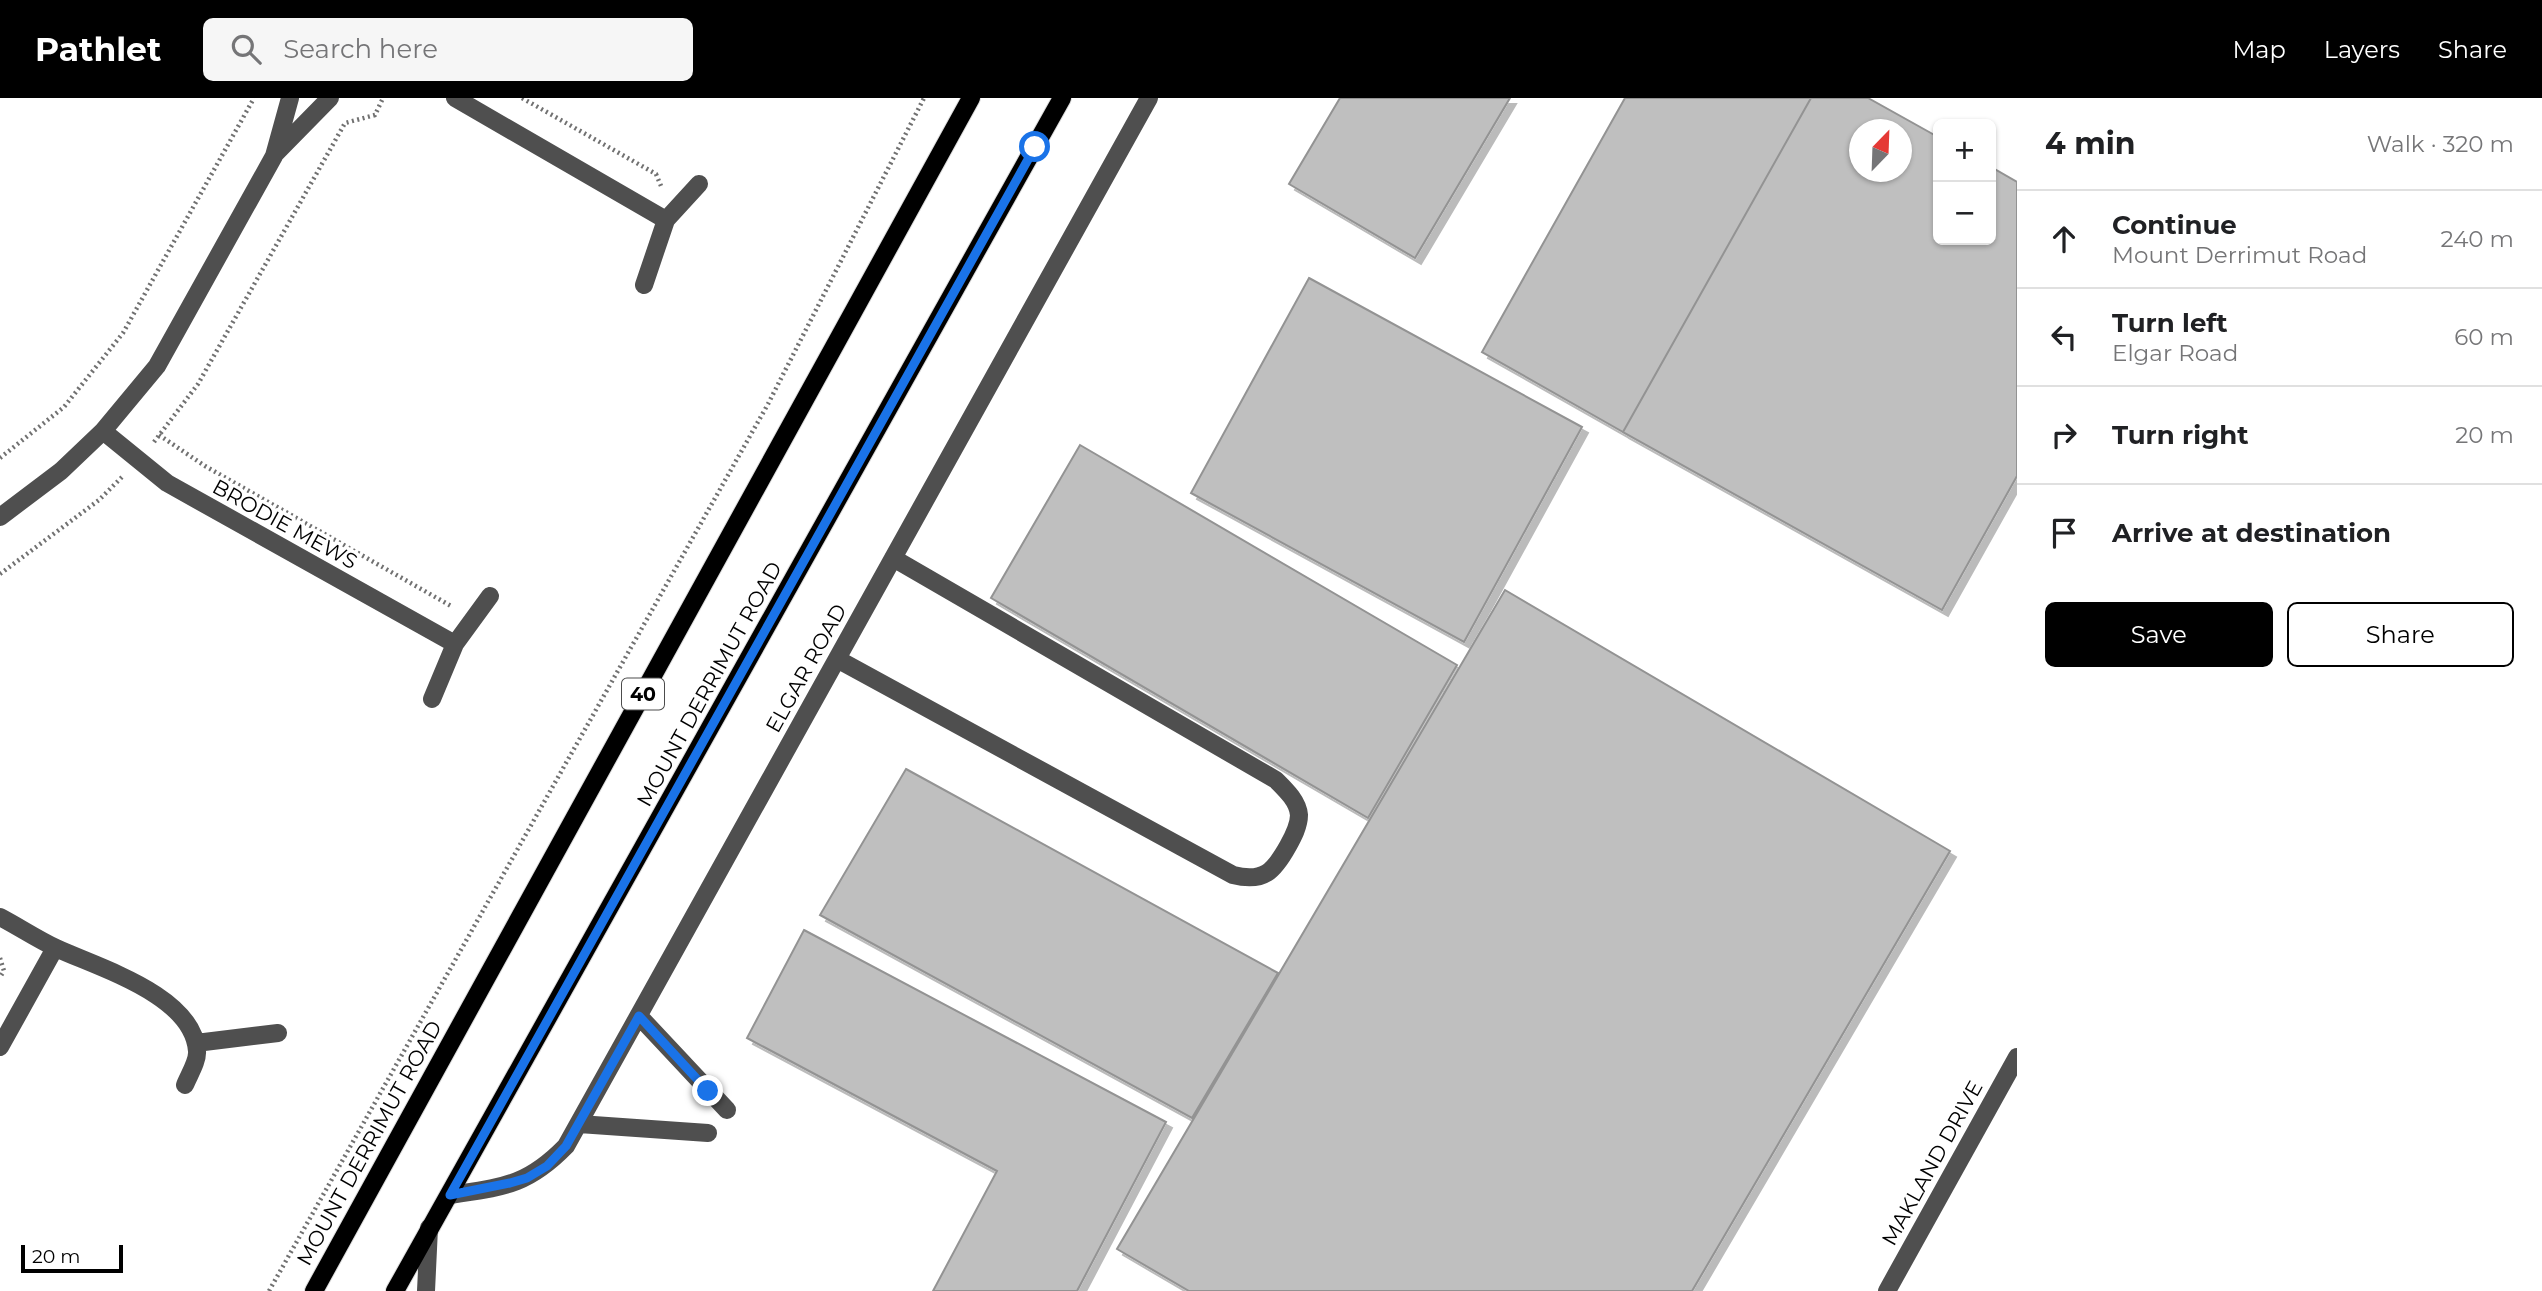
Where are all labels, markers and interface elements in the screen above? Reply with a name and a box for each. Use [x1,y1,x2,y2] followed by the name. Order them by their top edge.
[203,18,693,81] search box
[35,29,161,69] text: Pathlet
[227,30,265,68] icon: search
[283,33,438,65] text: Search here
[2232,35,2286,64] text: Map
[2324,35,2400,64] text: Layers
[2438,35,2507,64] text: Share
[1849,119,1912,182] north arrow
[1933,119,1996,245] map controls
[1933,119,1996,182] button: +
[2045,125,2135,162] text: 4 min
[2367,130,2514,158] text: Walk · 320 m
[1019,131,1050,162] route start
[1933,182,1996,245] button: −
[2112,209,2237,241] text: Continue
[2045,220,2083,258] icon: ahead
[2441,225,2514,253] text: 240 m
[2112,241,2367,269] text: Mount Derrimut Road
[2112,307,2228,339] text: Turn left
[2045,318,2083,356] icon: left
[2454,323,2514,351] text: 60 m
[2112,339,2238,367] text: Elgar Road
[2045,416,2083,454] icon: right
[2112,419,2248,451] text: Turn right
[2455,421,2514,449] text: 20 m
[208,474,362,574] street label: BRODIE MEWS
[2045,514,2083,552] icon: arrive
[2112,517,2391,549] text: Arrive at destination
[631,557,787,811] street label: MOUNT DERRIMUT ROAD
[760,599,852,737] street label: ELGAR ROAD
[2045,602,2273,667] button: Save
[2287,602,2514,667] button: Share
[622,678,664,709] road number: 40
[291,1016,447,1270] street label: MOUNT DERRIMUT ROAD
[692,1075,723,1106] route end
[1876,1076,1988,1250] street label: MAKLAND DRIVE
[21,1242,122,1274] scale bar
[32,1245,80,1268] text: 20 m

